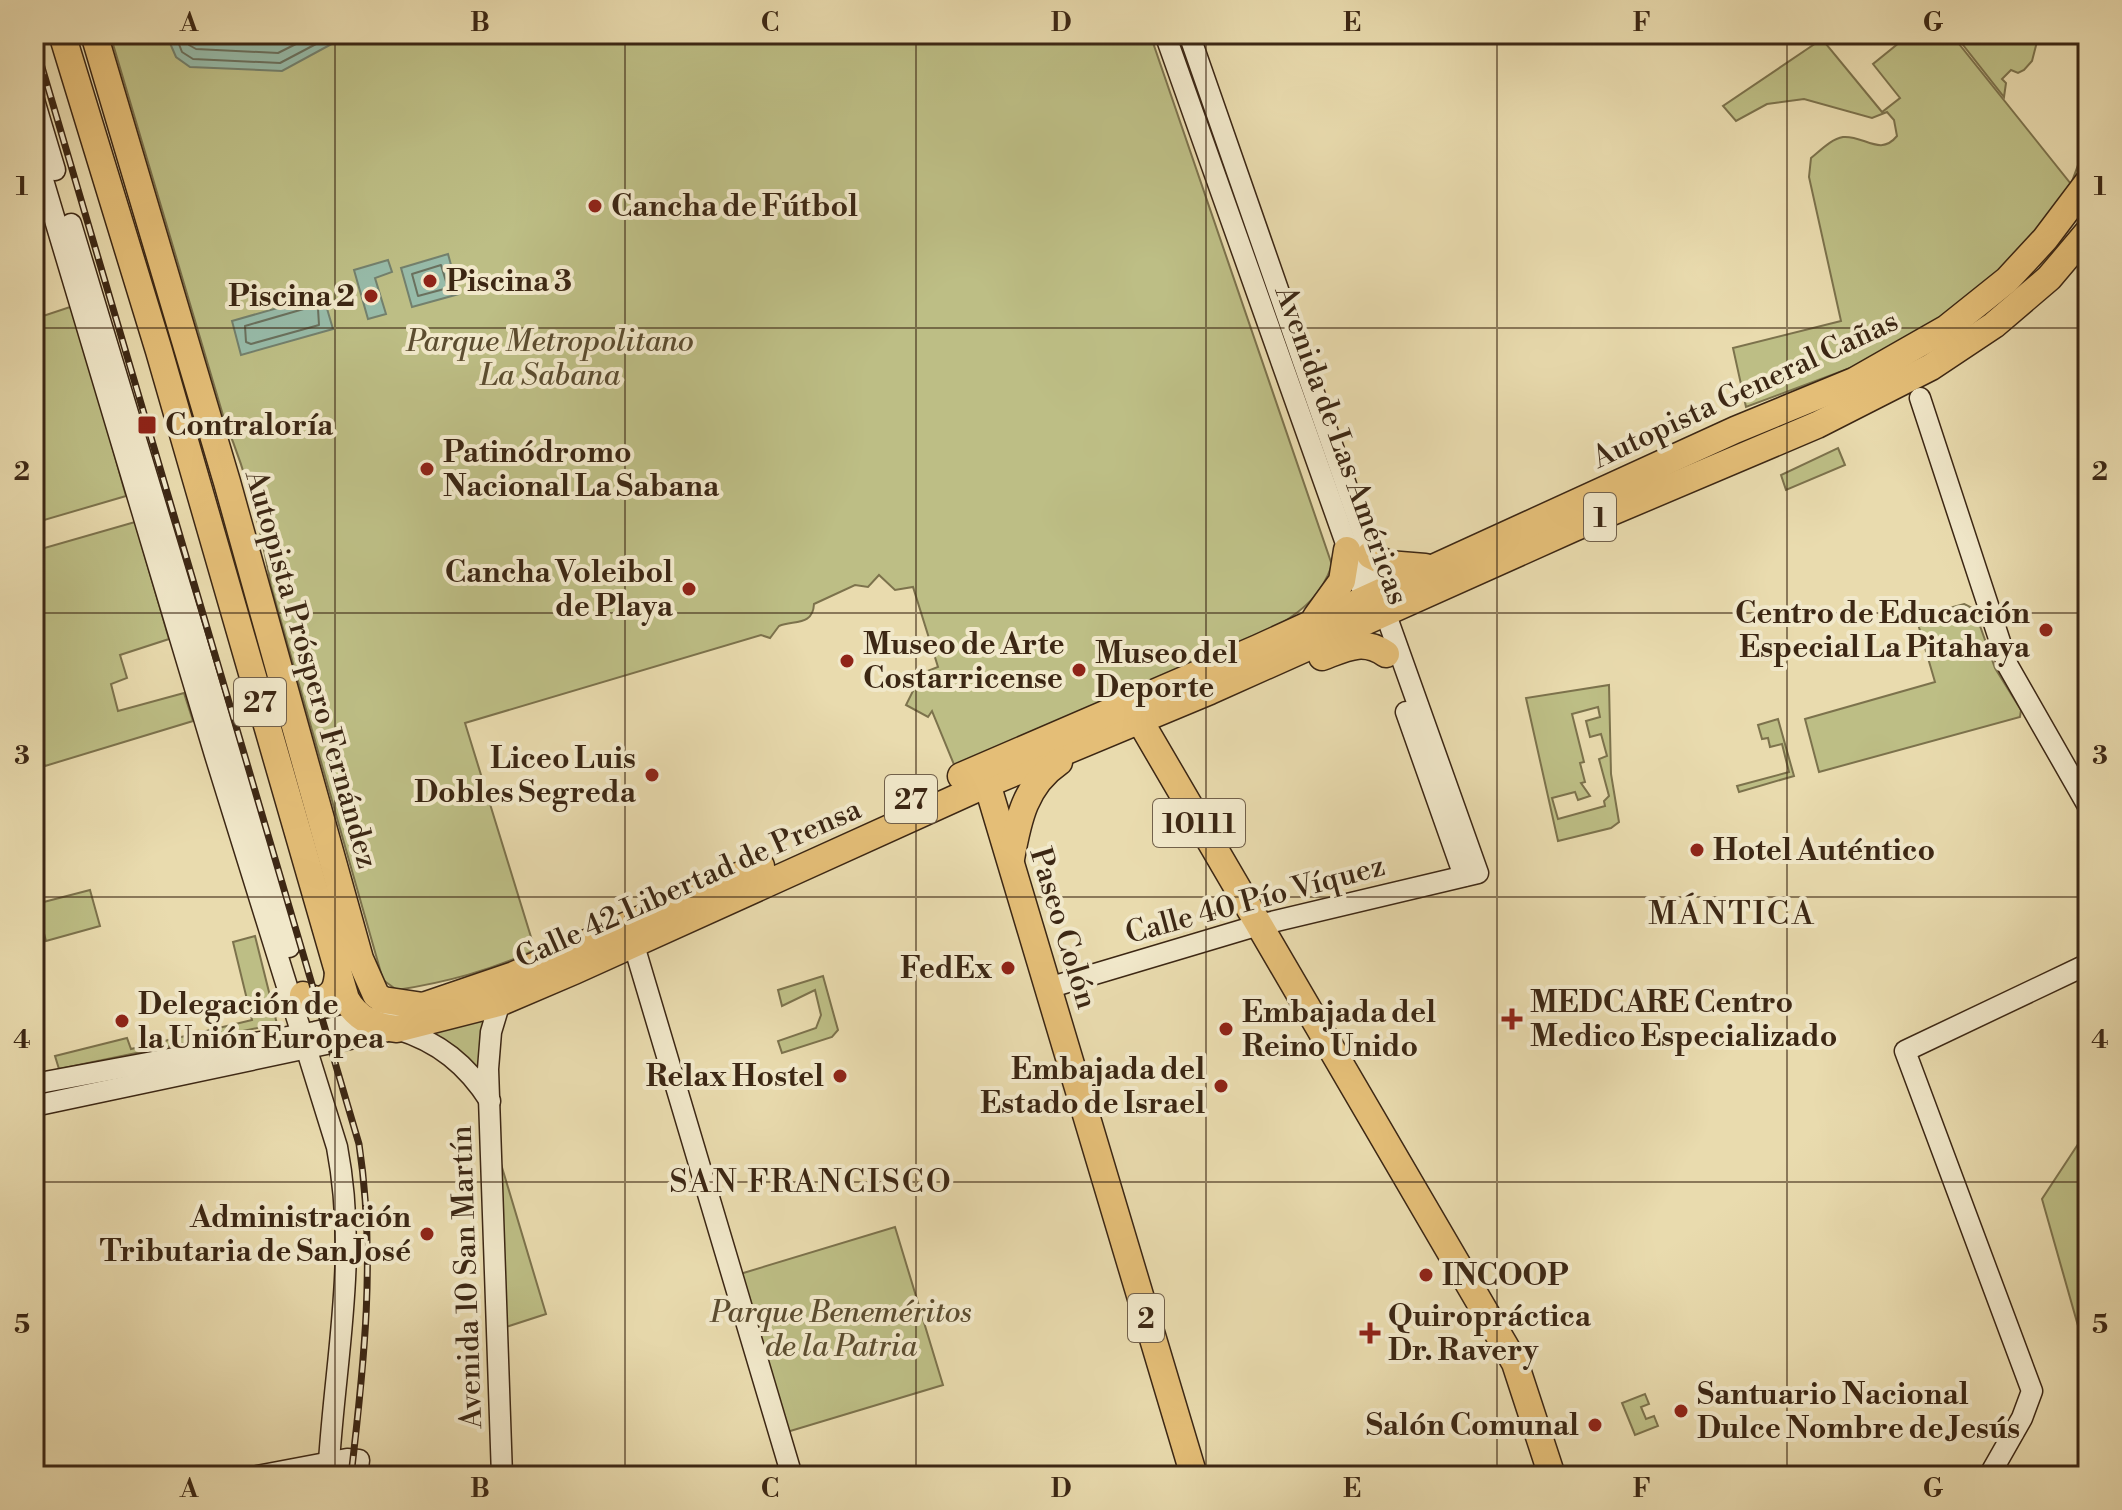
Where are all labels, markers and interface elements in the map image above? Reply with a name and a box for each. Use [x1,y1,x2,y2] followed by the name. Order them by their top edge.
[179,7,199,39] text: A
[470,7,490,39] text: B
[761,7,779,39] text: C
[1051,7,1071,39] text: D
[1343,7,1361,39] text: E
[1633,7,1651,39] text: F
[1923,7,1944,39] text: G
[16,171,29,203] text: 1
[2094,171,2107,203] text: 1
[611,188,858,226] place label: Cancha de Fútbol
[586,197,604,215] marker: Cancha de Fútbol
[446,263,572,301] place label: Piscina 3
[421,272,439,290] marker: Piscina 3
[228,278,355,316] place label: Piscina 2
[1265,280,1416,610] street label: Avenida de Las Américas
[362,287,380,305] marker: Piscina 2
[1586,302,1904,478] street label: Autopista General Cañas
[405,323,694,395] park label: Parque Metropolitano La Sabana
[165,407,334,445] place label: Contraloría
[136,414,158,436] marker: Contraloría
[443,434,720,506] place label: Patinódromo Nacional La Sabana
[14,456,30,488] text: 2
[2092,456,2108,488] text: 2
[418,460,436,478] marker: Patinódromo Nacional La Sabana
[236,465,386,873] street label: Autopista Próspero Fernández
[1584,493,1616,541] road number: 1
[445,554,674,626] place label: Cancha Voleibol de Playa
[680,580,698,598] marker: Cancha Voleibol de Playa
[1735,595,2031,667] place label: Centro de Educación Especial La Pitahaya
[2037,621,2055,639] marker: Centro de Educación Especial La Pitahaya
[863,626,1065,698] place label: Museo de Arte Costarricense
[1095,635,1238,707] place label: Museo del Deporte
[838,652,856,670] marker: Museo de Arte Costarricense
[1070,661,1088,679] marker: Museo del Deporte
[234,678,286,726] road number: 27
[14,740,30,772] text: 3
[414,740,637,812] place label: Liceo Luis Dobles Segreda
[2092,740,2108,772] text: 3
[643,766,661,784] marker: Liceo Luis Dobles Segreda
[885,775,937,823] road number: 27
[510,790,868,977] street label: Calle 42 Libertad de Prensa
[1153,799,1245,847] road number: 10111
[1713,832,1935,870] place label: Hotel Auténtico
[1688,841,1706,859] marker: Hotel Auténtico
[1021,843,1106,1014] street label: Paseo Colón
[1121,847,1389,953] street label: Calle 40 Pío Víquez
[1648,892,1816,934] district label: MÁNTICA
[900,950,993,988] place label: FedEx
[999,959,1017,977] marker: FedEx
[1530,984,1837,1056] place label: MEDCARE Centro Medico Especializado
[138,986,385,1058] place label: Delegación de la Unión Europea
[1242,994,1436,1066] place label: Embajada del Reino Unido
[1501,1008,1523,1030] marker: MEDCARE Centro Medico Especializado
[113,1012,131,1030] marker: Delegación de la Unión Europea
[1217,1020,1235,1038] marker: Embajada del Reino Unido
[13,1024,31,1056] text: 4
[2091,1024,2109,1056] text: 4
[980,1051,1205,1123] place label: Embajada del Estado de Israel
[646,1058,824,1096] place label: Relax Hostel
[831,1067,849,1085] marker: Relax Hostel
[1212,1077,1230,1095] marker: Embajada del Estado de Israel
[443,1125,491,1430] street label: Avenida 10 San Martín
[669,1162,953,1202] district label: SAN FRANCISCO
[100,1199,412,1271] place label: Administración Tributaria de San José
[418,1225,436,1243] marker: Administración Tributaria de San José
[1442,1257,1568,1295] place label: INCOOP
[1417,1266,1435,1284] marker: INCOOP
[709,1294,972,1366] park label: Parque Beneméritos de la Patria
[1128,1294,1164,1342] road number: 2
[1388,1298,1592,1370] place label: Quiropráctica Dr. Ravery
[14,1309,30,1341] text: 5
[2092,1309,2108,1341] text: 5
[1359,1322,1381,1344] marker: Quiropráctica Dr. Ravery
[1697,1376,2020,1448] place label: Santuario Nacional Dulce Nombre de Jesús
[1672,1402,1690,1420] marker: Santuario Nacional Dulce Nombre de Jesús
[1366,1407,1579,1445] place label: Salón Comunal
[1586,1416,1604,1434] marker: Salón Comunal
[179,1473,199,1505] text: A
[470,1473,490,1505] text: B
[761,1473,779,1505] text: C
[1051,1473,1071,1505] text: D
[1343,1473,1361,1505] text: E
[1633,1473,1651,1505] text: F
[1923,1473,1944,1505] text: G

